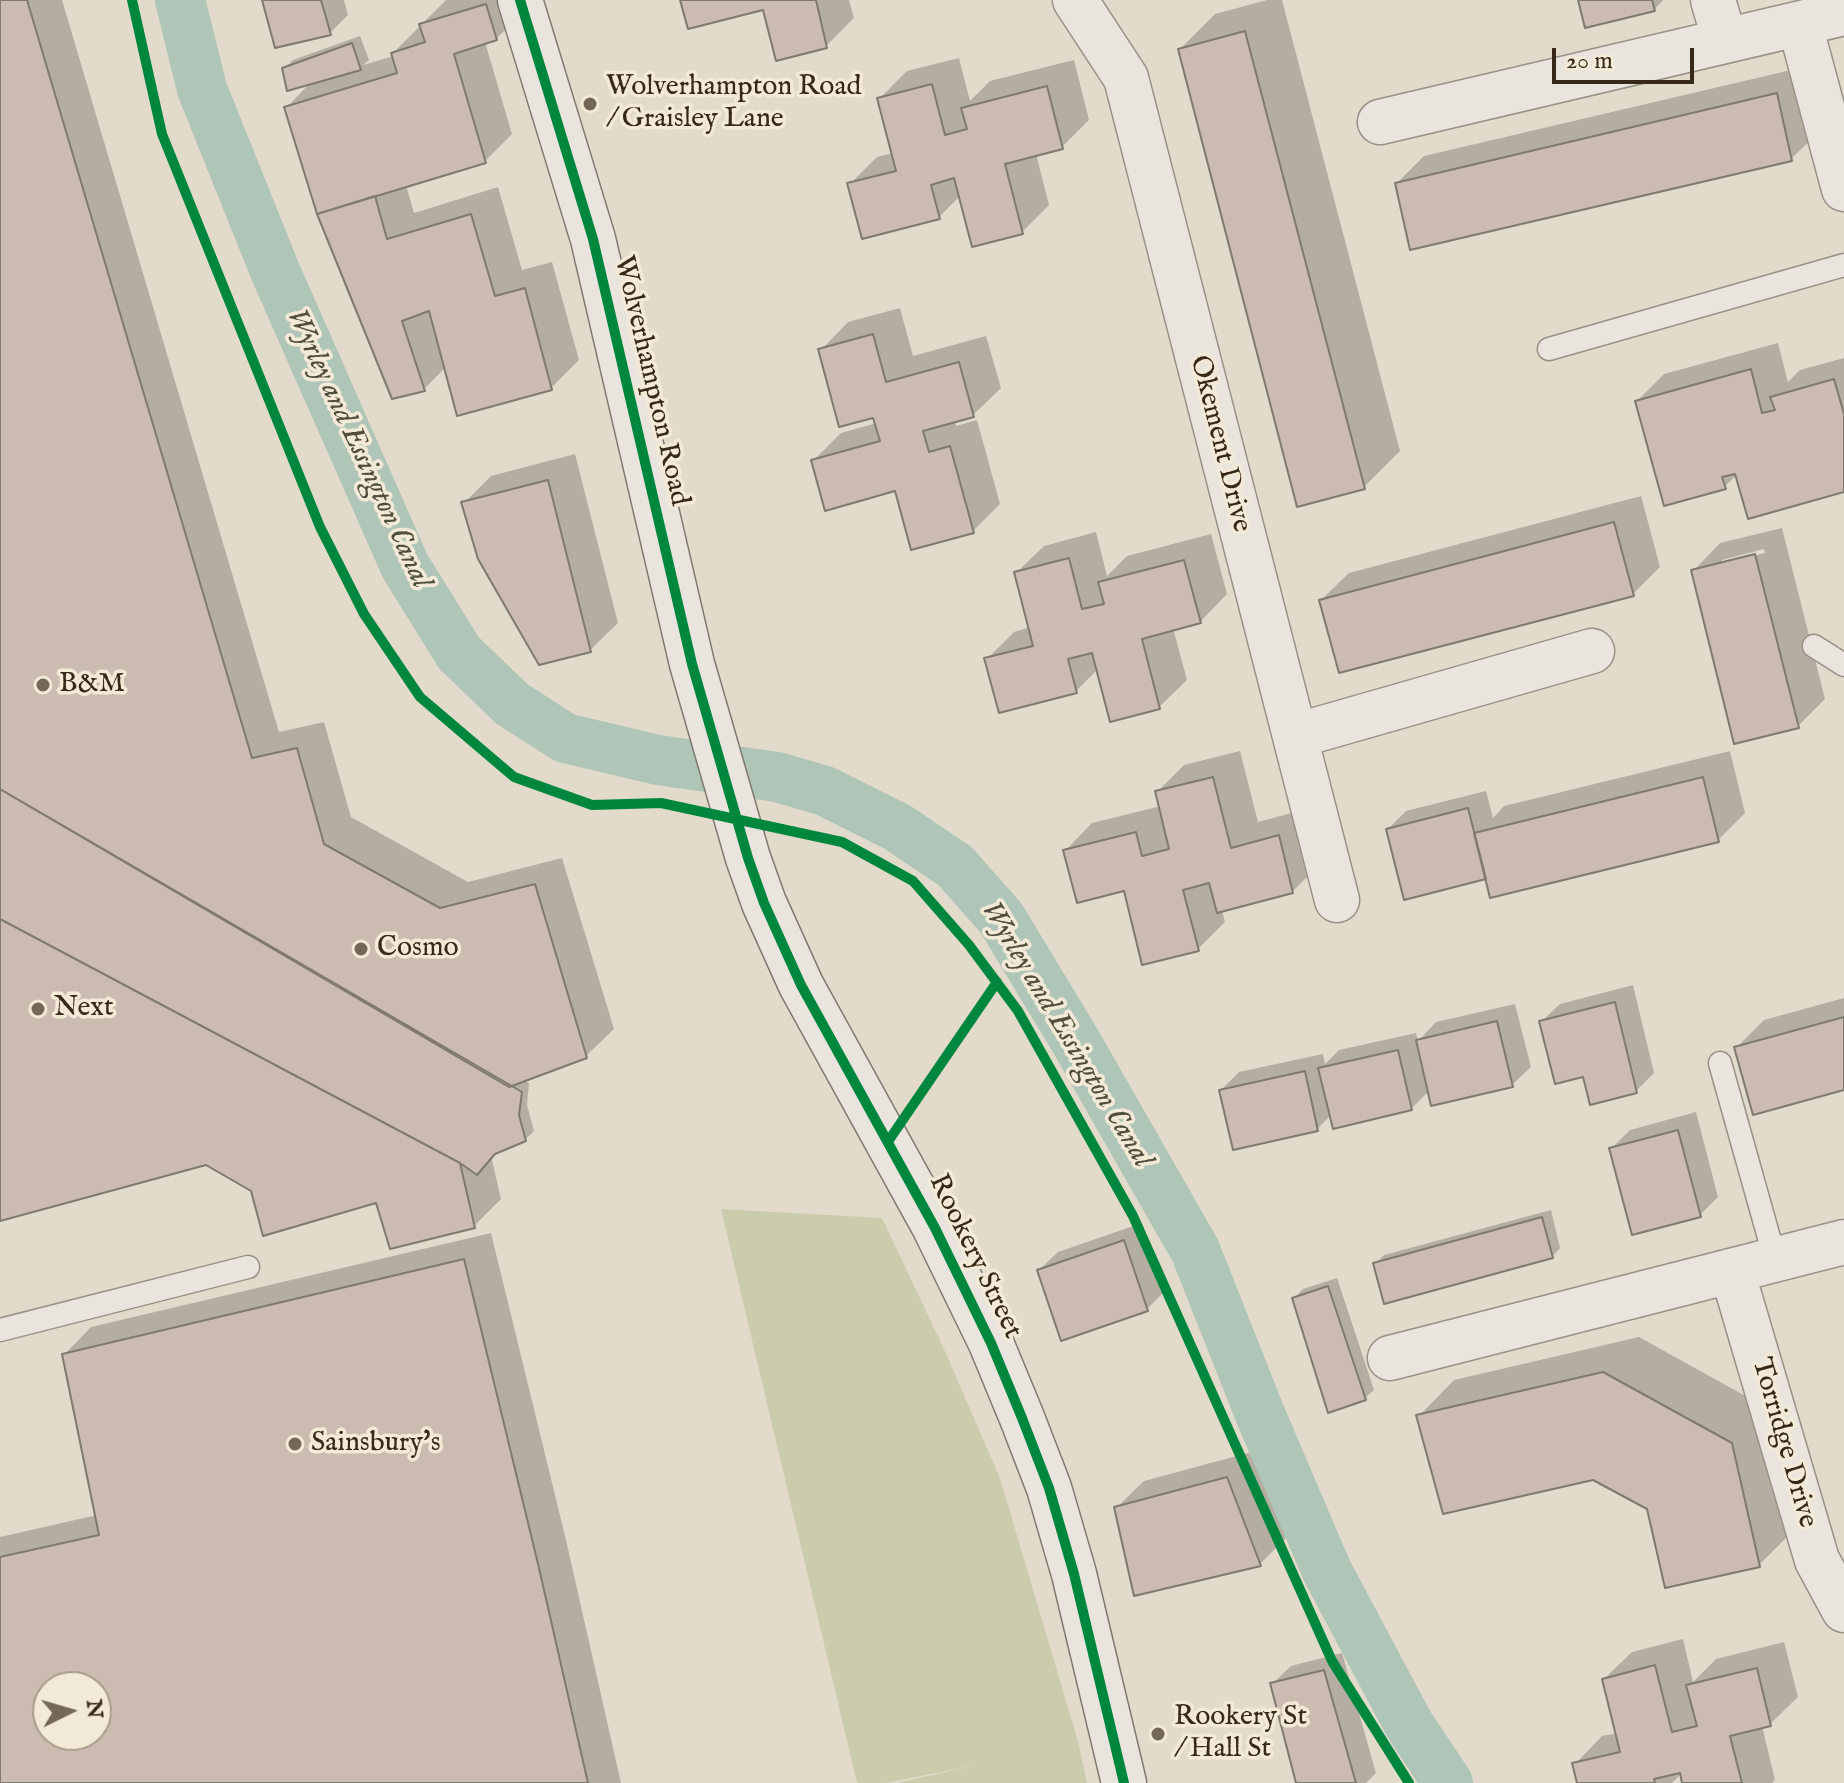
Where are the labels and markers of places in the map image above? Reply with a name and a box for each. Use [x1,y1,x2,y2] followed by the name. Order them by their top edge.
[606,71,861,137] place label: Wolverhampton Road / Graisley Lane
[581,95,599,113] marker: Wolverhampton Road / Graisley Lane
[59,668,125,702] place label: B&M
[34,676,52,694] marker: B&M
[377,932,459,966] place label: Cosmo
[352,940,370,958] marker: Cosmo
[54,992,114,1026] place label: Next
[29,1000,47,1018] marker: Next
[311,1427,440,1461] place label: Sainsbury's
[286,1435,304,1453] marker: Sainsbury's
[1174,1701,1307,1767] place label: Rookery St / Hall St
[1149,1725,1167,1743] marker: Rookery St / Hall St

